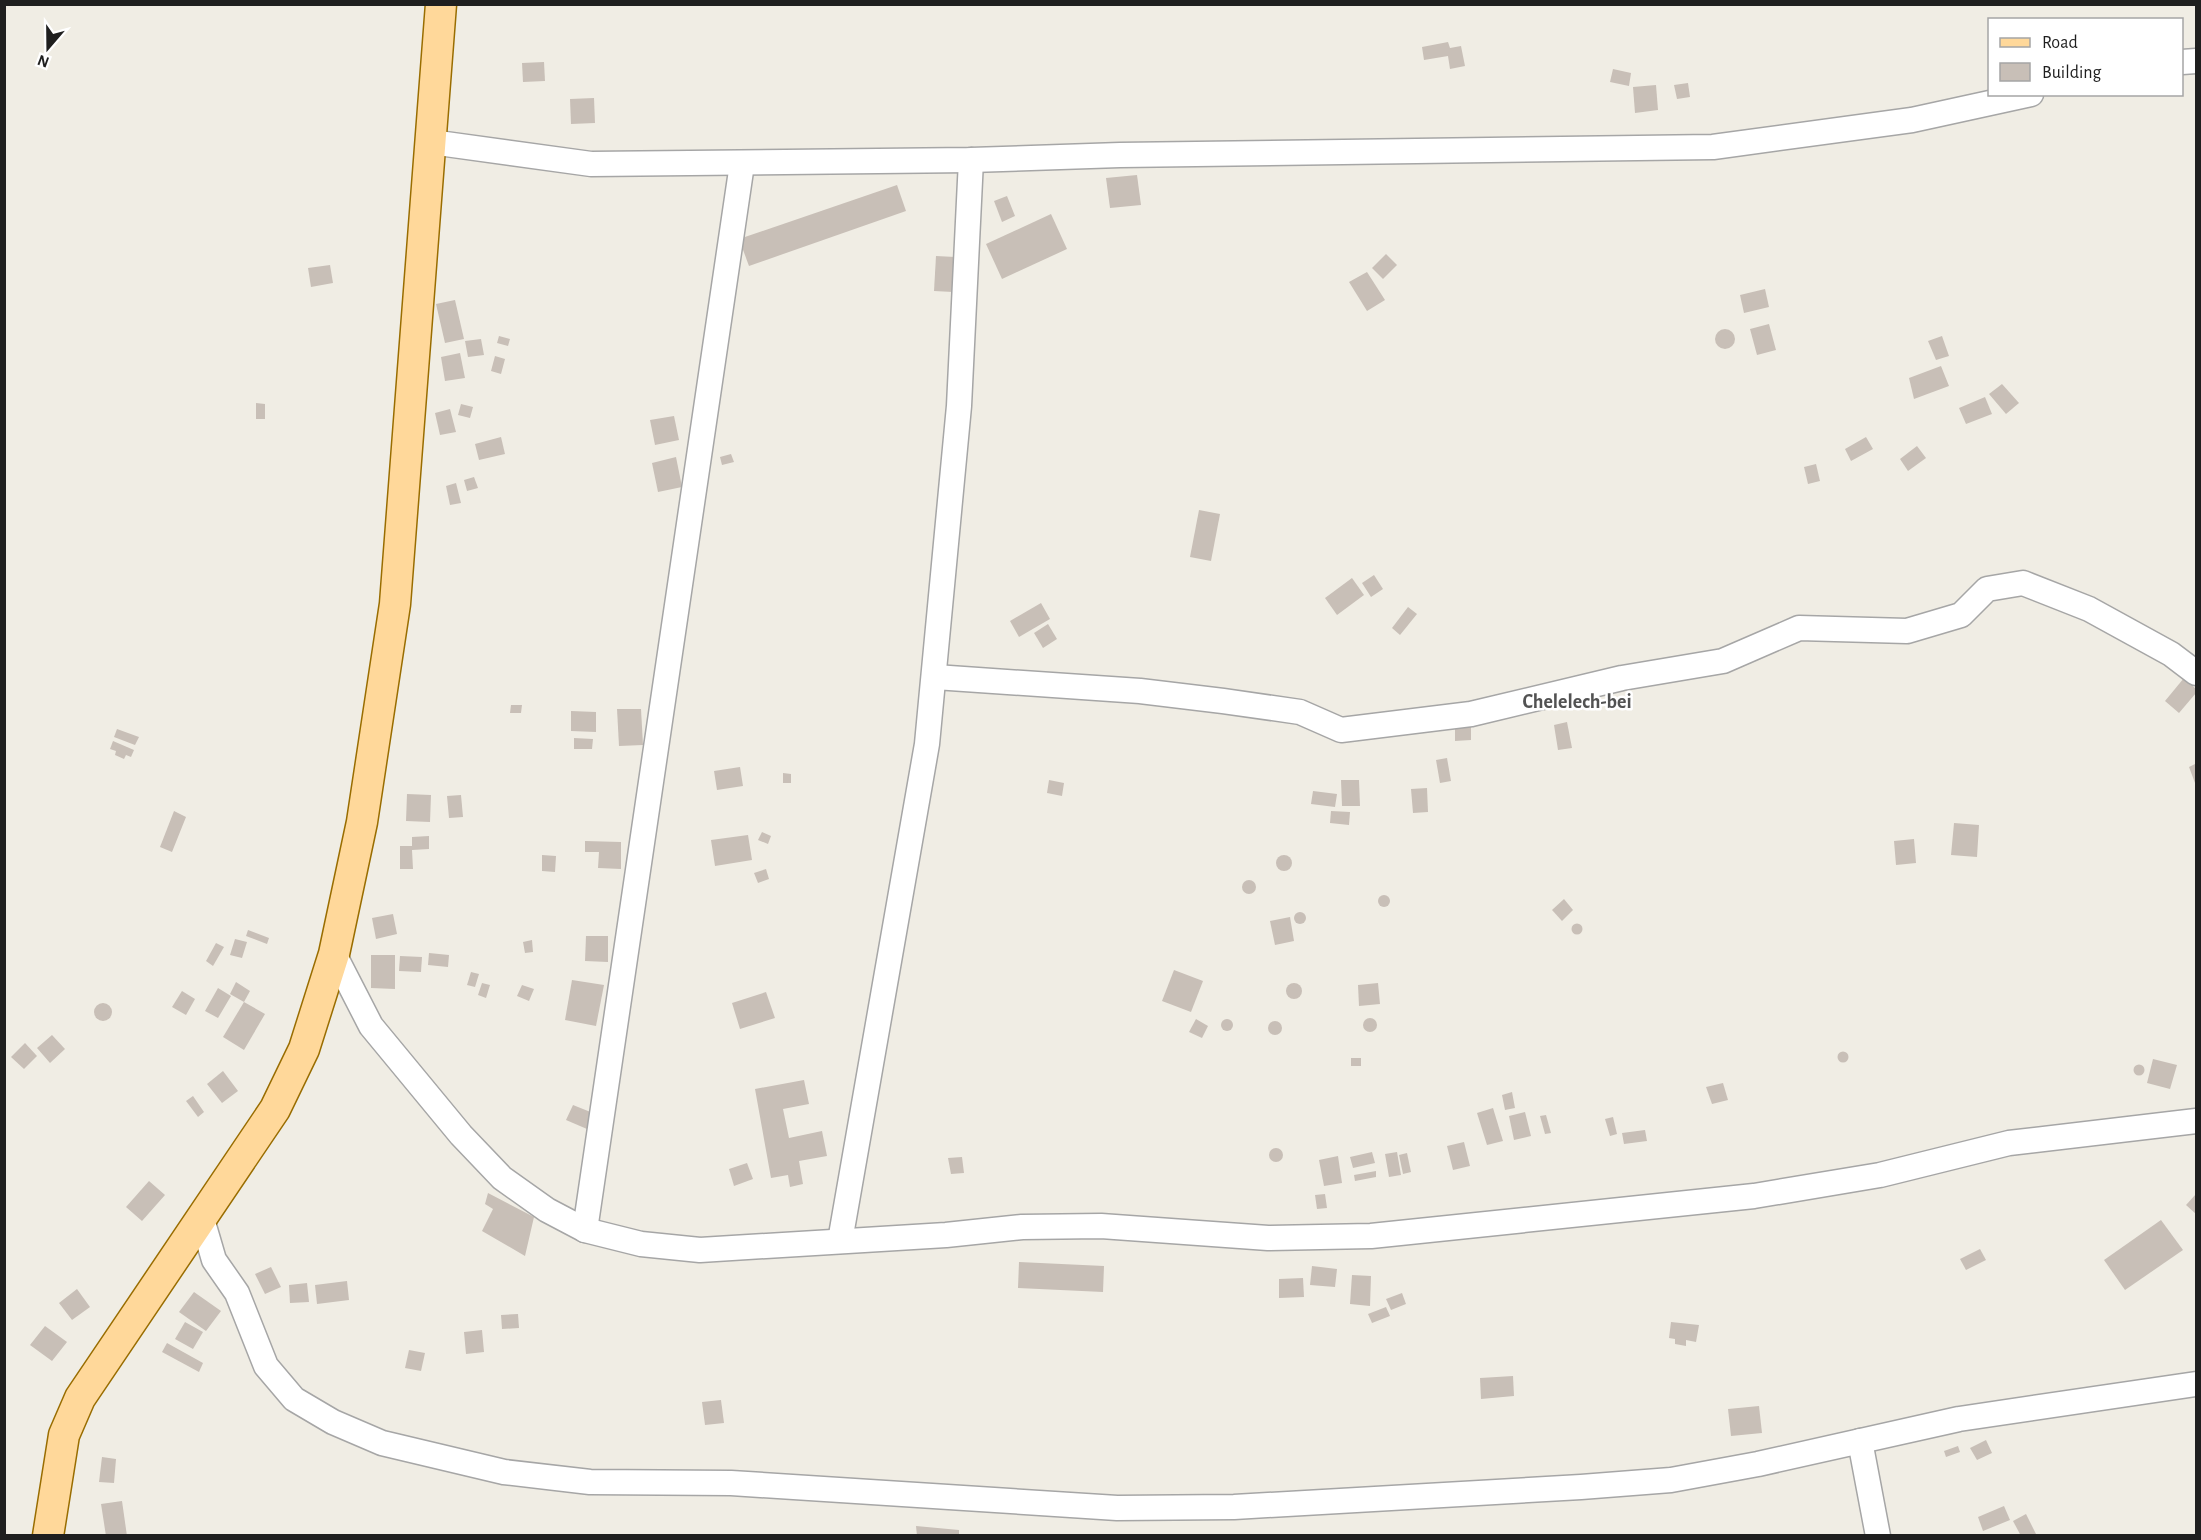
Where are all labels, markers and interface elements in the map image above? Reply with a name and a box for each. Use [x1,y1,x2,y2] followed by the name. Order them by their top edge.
[18,18,78,78] north arrow
[1988,18,2183,96] legend
[2042,34,2078,52] text: Road
[35,52,51,71] text: N
[2042,64,2102,82] text: Building
[1522,692,1632,712] district label: Chelelech-bei

